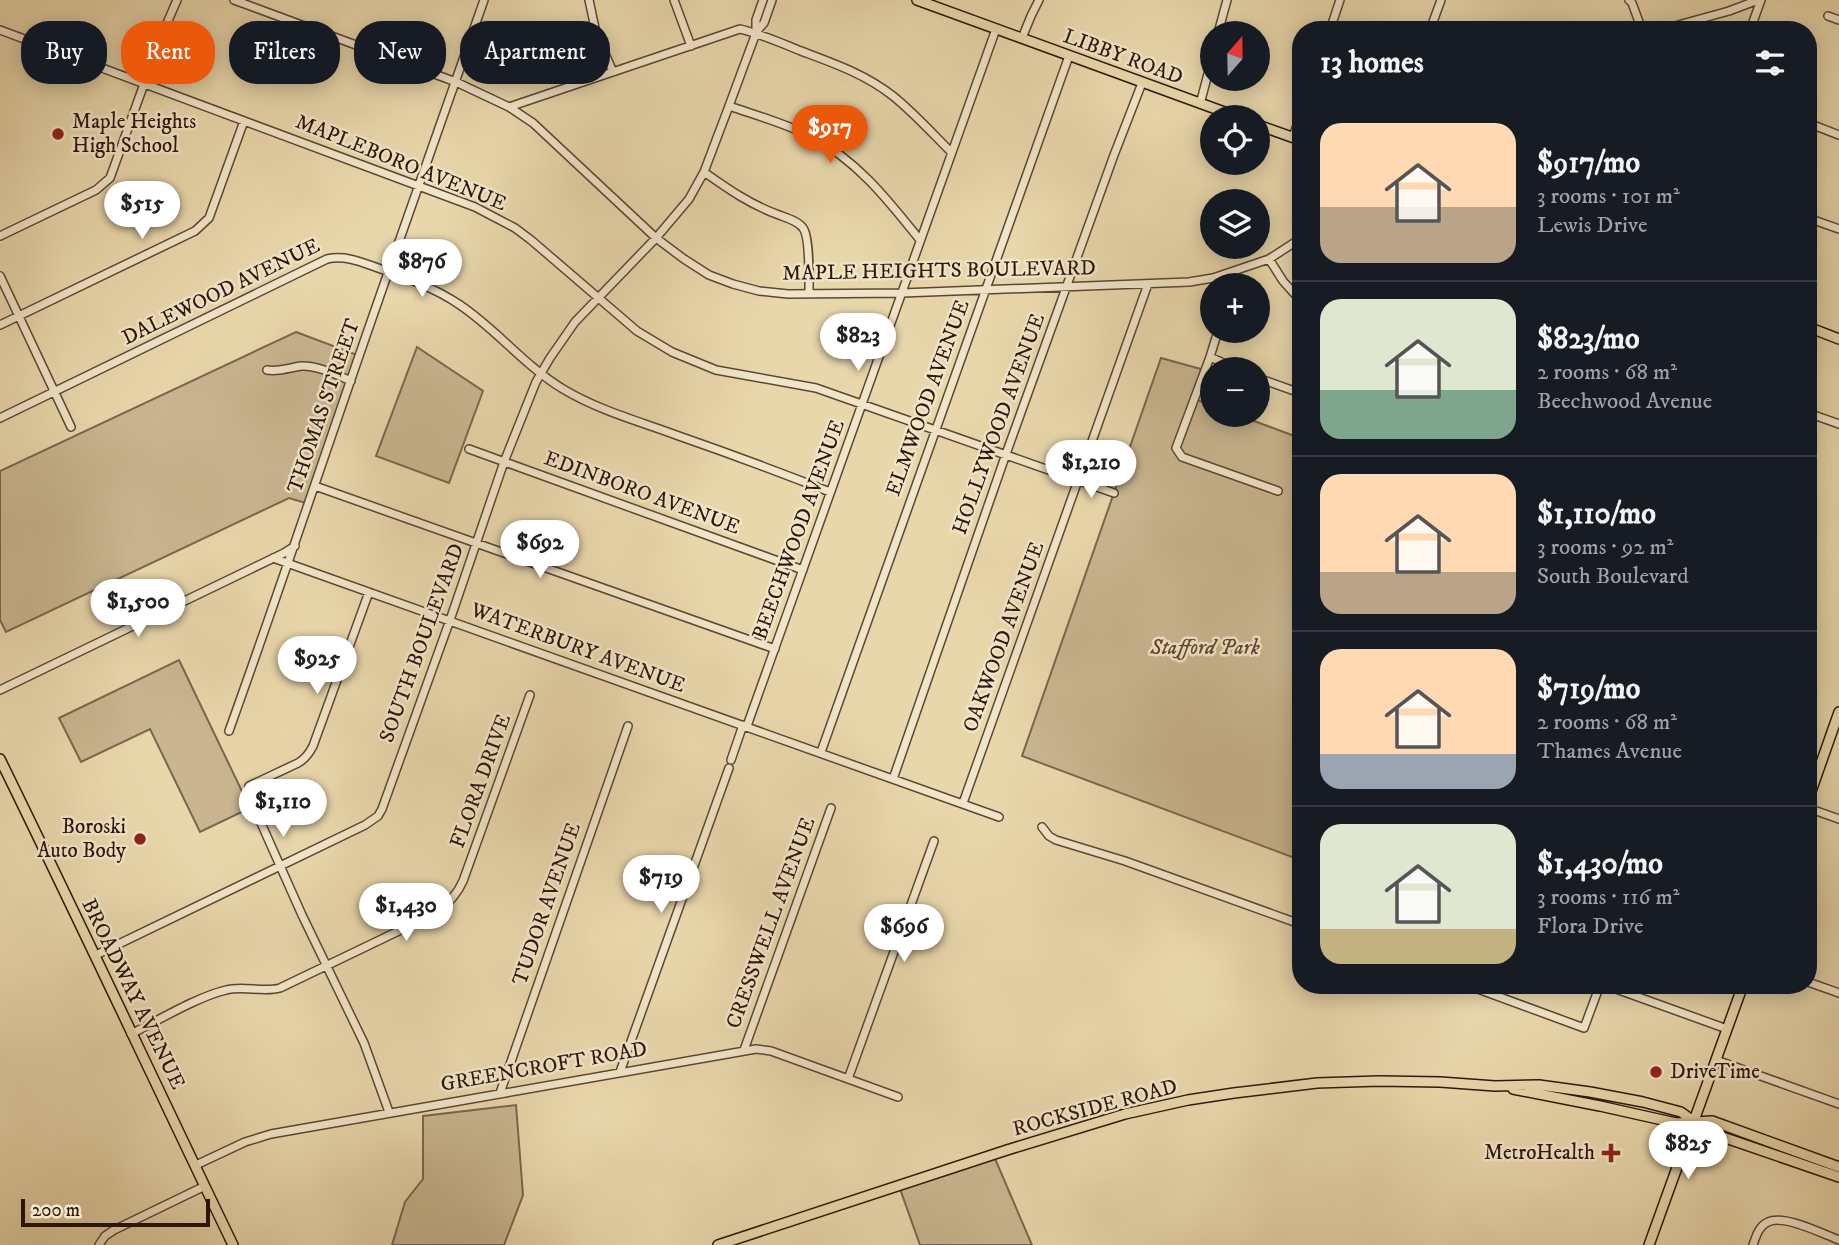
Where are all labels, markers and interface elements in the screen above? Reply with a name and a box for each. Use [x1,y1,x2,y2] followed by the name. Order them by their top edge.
[21,21,107,84] chip: Buy
[121,21,215,84] chip: Rent
[229,21,340,84] chip: Filters
[354,21,446,84] chip: New
[460,21,610,84] chip: Apartment
[1200,21,1270,91] north arrow
[1200,21,1270,427] map controls
[1060,23,1186,91] street label: LIBBY ROAD
[1751,44,1789,82] icon: filters
[1320,45,1424,82] text: 13 homes
[1200,105,1270,175] button: locate
[789,106,871,165] pin: $917
[72,109,196,159] place label: Maple Heights High School
[292,109,510,217] street label: MAPLEBORO AVENUE
[808,113,852,142] text: $917
[50,126,66,142] marker: Maple Heights High School
[1537,145,1640,182] text: $917/mo
[1376,151,1460,235] icon: home
[101,182,183,241] pin: $515
[1537,182,1680,211] text: 3 rooms · 101 m²
[120,189,164,218] text: $515
[1200,189,1270,259] button: layers
[1537,211,1648,240] text: Lewis Drive
[118,233,324,351] street label: DALEWOOD AVENUE
[381,240,463,299] pin: $876
[398,247,446,276] text: $876
[782,255,1096,287] street label: MAPLE HEIGHTS BOULEVARD
[1200,273,1270,343] button: +
[880,296,976,500] street label: ELMWOOD AVENUE
[947,310,1051,538] street label: HOLLYWOOD AVENUE
[817,314,899,373] pin: $823
[282,315,366,497] street label: THOMAS STREET
[836,321,880,350] text: $823
[1537,321,1640,358] text: $823/mo
[1376,327,1460,411] icon: home
[1200,357,1270,427] button: −
[1537,358,1677,387] text: 2 rooms · 68 m²
[1537,387,1712,416] text: Beechwood Avenue
[747,416,851,644] street label: BEECHWOOD AVENUE
[1034,440,1148,500] pin: $1,210
[540,445,744,541] street label: EDINBORO AVENUE
[1061,448,1121,477] text: $1,210
[1537,496,1656,533] text: $1,110/mo
[1376,502,1460,586] icon: home
[499,520,581,580] pin: $692
[516,528,564,557] text: $692
[1537,533,1674,562] text: 3 rooms · 92 m²
[957,538,1051,736] street label: OAKWOOD AVENUE
[374,540,470,746] street label: SOUTH BOULEVARD
[1537,562,1689,591] text: South Boulevard
[81,580,195,639] pin: $1,500
[106,587,170,616] text: $1,500
[466,597,689,699] street label: WATERBURY AVENUE
[1149,635,1260,661] park label: Stafford Park
[276,636,358,696] pin: $925
[294,644,340,673] text: $925
[1537,671,1640,708] text: $719/mo
[1376,677,1460,761] icon: home
[1537,708,1677,737] text: 2 rooms · 68 m²
[445,710,517,852] street label: FLORA DRIVE
[1537,737,1682,766] text: Thames Avenue
[226,780,340,839] pin: $1,110
[255,787,311,816] text: $1,110
[37,814,127,864] place label: Boroski Auto Body
[721,814,821,1032] street label: CRESSWELL AVENUE
[507,819,587,989] street label: TUDOR AVENUE
[132,831,148,847] marker: Boroski Auto Body
[1537,846,1663,883] text: $1,430/mo
[1376,852,1460,936] icon: home
[620,856,702,915] pin: $719
[639,863,683,892] text: $719
[1537,883,1680,912] text: 3 rooms · 116 m²
[349,884,463,943] pin: $1,430
[375,891,437,920] text: $1,430
[75,894,191,1094] street label: BROADWAY AVENUE
[863,904,945,964] pin: $696
[880,912,928,941] text: $696
[1537,912,1644,941] text: Flora Drive
[439,1036,649,1098] street label: GREENCROFT ROAD
[1670,1059,1760,1085] place label: DriveTime
[1648,1064,1664,1080] marker: DriveTime
[1010,1074,1180,1142] street label: ROCKSIDE ROAD
[1647,1122,1729,1181] pin: $825
[1665,1129,1711,1158] text: $825
[1484,1140,1595,1166] place label: MetroHealth
[1601,1143,1621,1163] marker: MetroHealth
[21,1196,210,1228] scale bar
[32,1199,80,1222] text: 200 m

